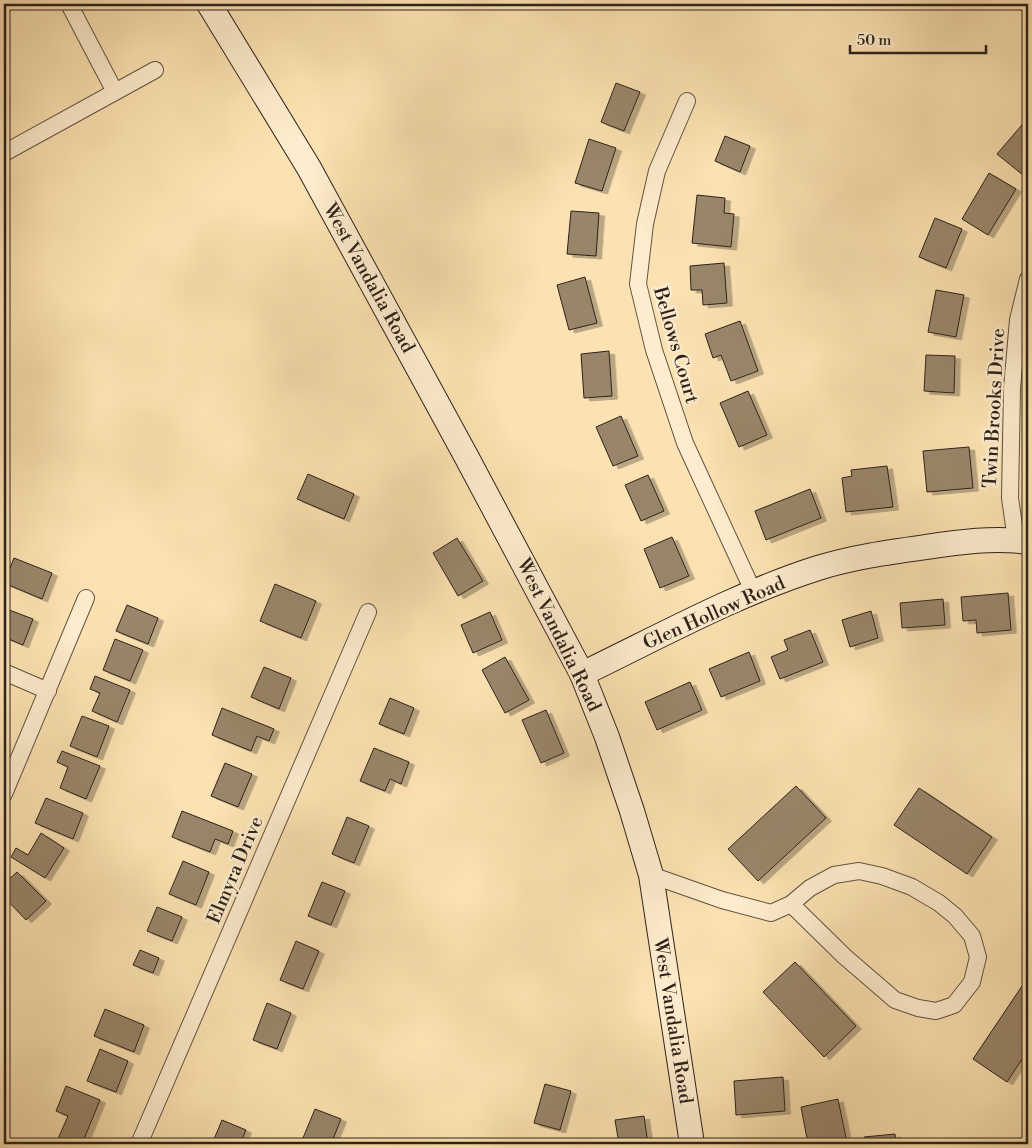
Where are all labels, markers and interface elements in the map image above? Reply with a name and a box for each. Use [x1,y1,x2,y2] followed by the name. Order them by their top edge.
[850,22,986,54] scale bar
[857,31,891,50] text: 50 m
[317,198,420,357] street label: West Vandalia Road
[648,283,704,406] street label: Bellows Court
[978,327,1010,489] street label: Twin Brooks Drive
[511,554,607,716] street label: West Vandalia Road
[639,571,789,655] street label: Glen Hollow Road
[202,813,268,927] street label: Elmyra Drive
[648,935,698,1106] street label: West Vandalia Road

